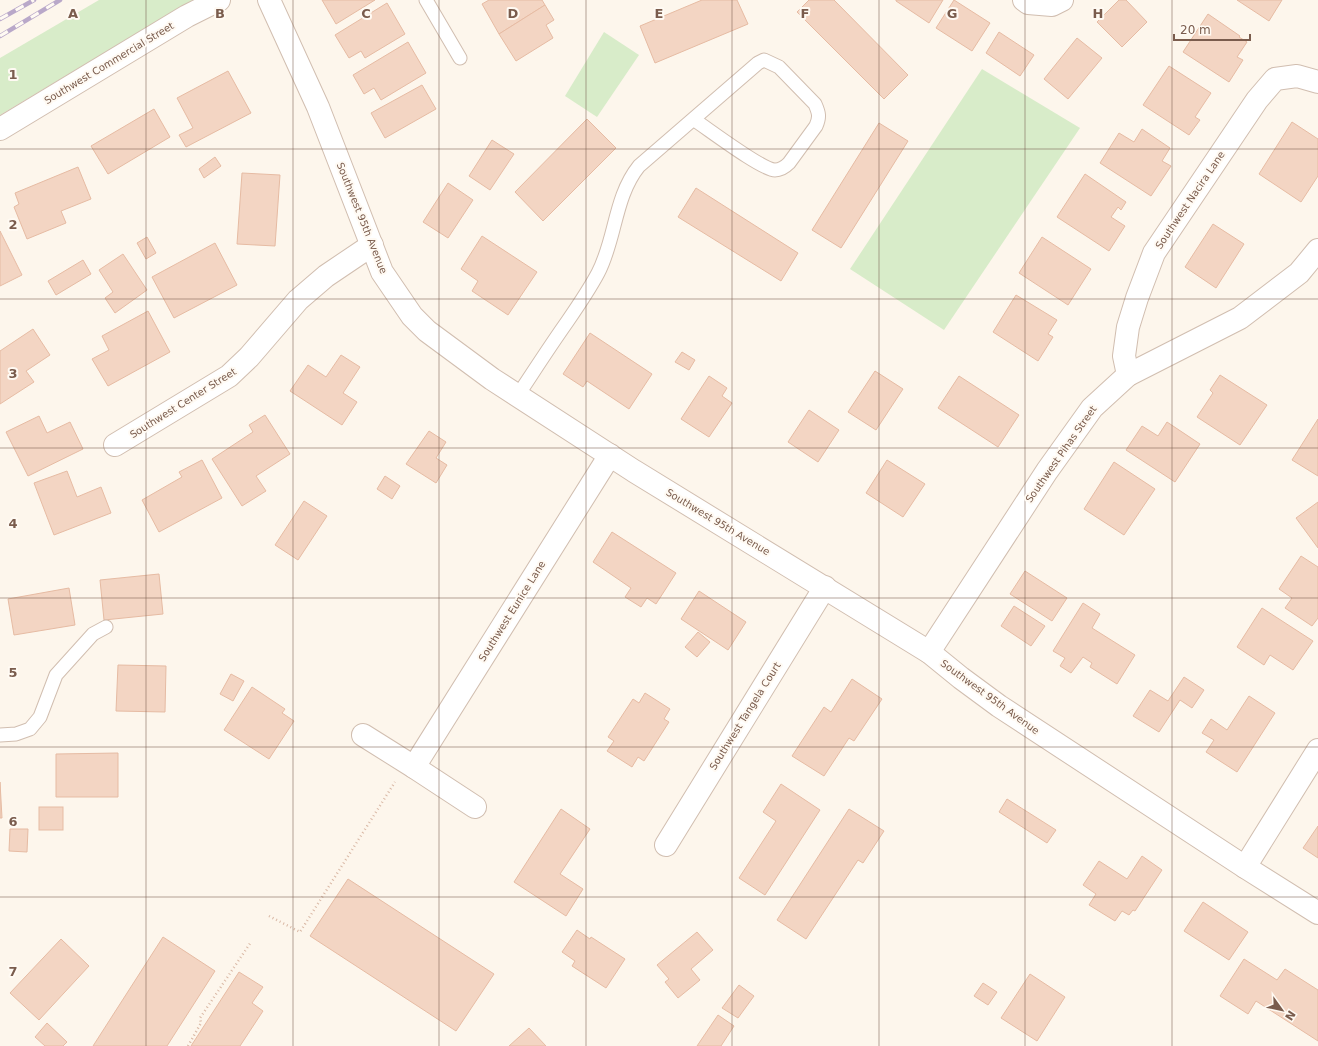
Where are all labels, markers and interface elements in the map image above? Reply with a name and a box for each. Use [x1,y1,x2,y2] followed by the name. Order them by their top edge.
[68,6,78,21] text: A
[215,6,225,21] text: B
[361,6,371,21] text: C
[508,6,519,21] text: D
[655,6,663,21] text: E
[801,6,809,21] text: F
[947,6,957,21] text: G
[1093,6,1103,21] text: H
[1174,16,1250,42] scale bar
[42,20,176,106] street label: Southwest Commercial Street
[1180,23,1211,37] text: 20 m
[8,67,18,82] text: 1
[1153,149,1227,251] street label: Southwest Nacira Lane
[335,161,389,275] street label: Southwest 95th Avenue
[8,217,18,232] text: 2
[8,366,18,381] text: 3
[128,366,238,440] street label: Southwest Center Street
[1023,403,1099,504] street label: Southwest Pihas Street
[664,487,772,557] street label: Southwest 95th Avenue
[8,516,18,531] text: 4
[476,559,548,663] street label: Southwest Eunice Lane
[939,658,1041,736] street label: Southwest 95th Avenue
[707,660,783,772] street label: Southwest Tangela Court
[8,665,18,680] text: 5
[8,814,18,829] text: 6
[8,964,18,979] text: 7
[1262,990,1302,1030] north arrow
[1282,1008,1298,1023] text: N

